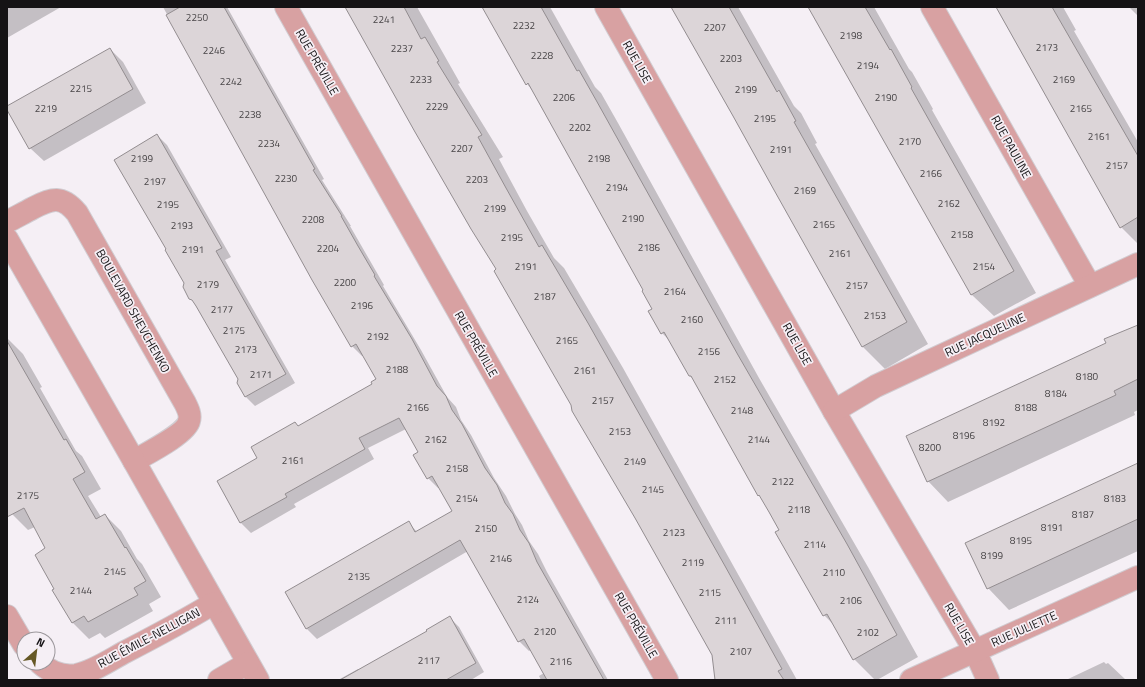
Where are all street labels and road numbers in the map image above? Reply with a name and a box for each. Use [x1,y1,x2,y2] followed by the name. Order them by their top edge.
[291,25,344,99] street label: RUE PRÉVILLE
[618,37,657,87] street label: RUE LISE
[986,112,1037,182] street label: RUE PAULINE
[91,245,175,376] street label: BOULEVARD SHEVCHENKO
[450,307,503,381] street label: RUE PRÉVILLE
[941,307,1029,362] street label: RUE JACQUELINE
[778,319,817,369] street label: RUE LISE
[610,588,663,662] street label: RUE PRÉVILLE
[940,599,979,649] street label: RUE LISE
[94,603,203,673] street label: RUE ÉMILE-NELLIGAN
[988,605,1060,651] street label: RUE JULIETTE

